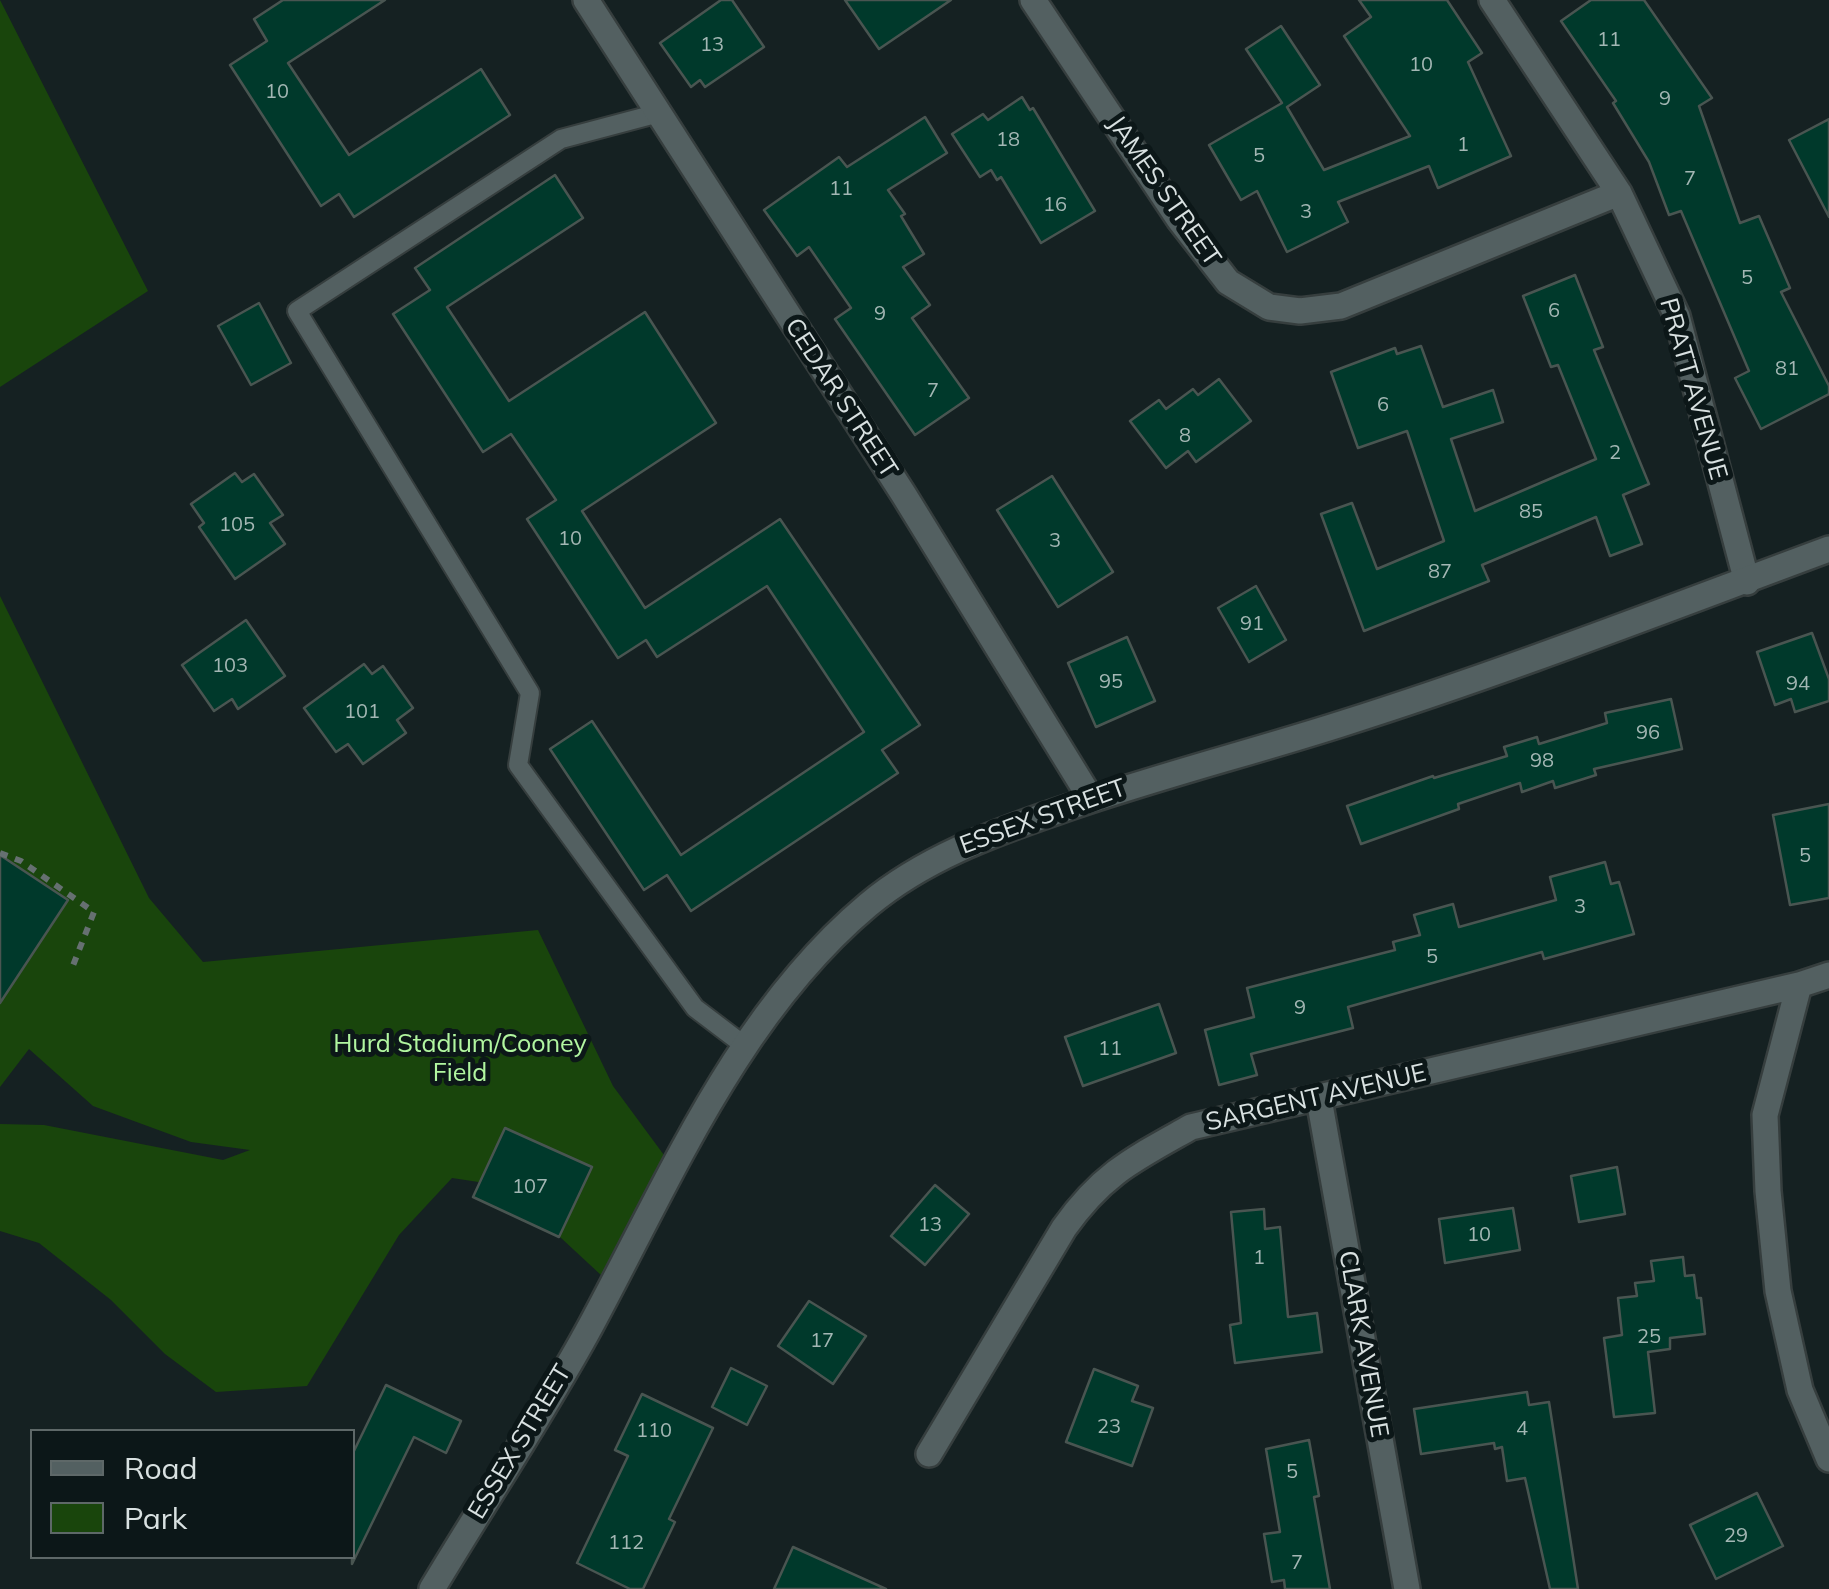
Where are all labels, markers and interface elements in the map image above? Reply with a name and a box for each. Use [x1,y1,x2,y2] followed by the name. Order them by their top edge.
[1597,28,1621,52] house number: 11
[700,33,724,57] house number: 13
[1409,53,1433,77] house number: 10
[265,80,289,104] house number: 10
[1659,87,1671,111] house number: 9
[1101,110,1227,272] street label: JAMES STREET
[996,128,1020,152] house number: 18
[1457,133,1469,157] house number: 1
[1253,144,1265,168] house number: 5
[1684,167,1696,191] house number: 7
[829,177,853,201] house number: 11
[1043,193,1067,217] house number: 16
[1300,200,1312,224] house number: 3
[1741,266,1753,290] house number: 5
[1653,295,1733,483] street label: PRATT AVENUE
[1548,299,1560,323] house number: 6
[874,302,886,326] house number: 9
[778,313,904,483] street label: CEDAR STREET
[1775,357,1799,381] house number: 81
[927,379,939,403] house number: 7
[1377,393,1389,417] house number: 6
[1179,424,1191,448] house number: 8
[1609,441,1621,465] house number: 2
[1519,500,1543,524] house number: 85
[219,513,255,537] house number: 105
[558,527,582,551] house number: 10
[1049,529,1061,553] house number: 3
[1428,560,1452,584] house number: 87
[1240,612,1264,636] house number: 91
[212,654,248,678] house number: 103
[1099,670,1123,694] house number: 95
[1786,672,1810,696] house number: 94
[344,700,380,724] house number: 101
[1636,721,1660,745] house number: 96
[1530,749,1554,773] house number: 98
[956,773,1130,861] street label: ESSEX STREET
[1799,844,1811,868] house number: 5
[1574,895,1586,919] house number: 3
[1426,945,1438,969] house number: 5
[1294,996,1306,1020] house number: 9
[333,1029,587,1088] park label: Hurd Stadium/Cooney Field
[1098,1037,1122,1061] house number: 11
[1203,1058,1429,1138] street label: SARGENT AVENUE
[512,1175,548,1199] house number: 107
[918,1213,942,1237] house number: 13
[1467,1223,1491,1247] house number: 10
[1253,1246,1265,1270] house number: 1
[1332,1248,1394,1440] street label: CLARK AVENUE
[1637,1325,1661,1349] house number: 25
[810,1329,834,1353] house number: 17
[462,1359,578,1525] street label: ESSEX STREET
[1097,1415,1121,1439] house number: 23
[1516,1417,1528,1441] house number: 4
[636,1419,672,1443] house number: 110
[30,1429,355,1559] legend
[124,1449,198,1487] text: Road
[1286,1460,1298,1484] house number: 5
[124,1499,187,1537] text: Park
[1724,1524,1748,1548] house number: 29
[608,1531,644,1555] house number: 112
[1291,1551,1303,1575] house number: 7

